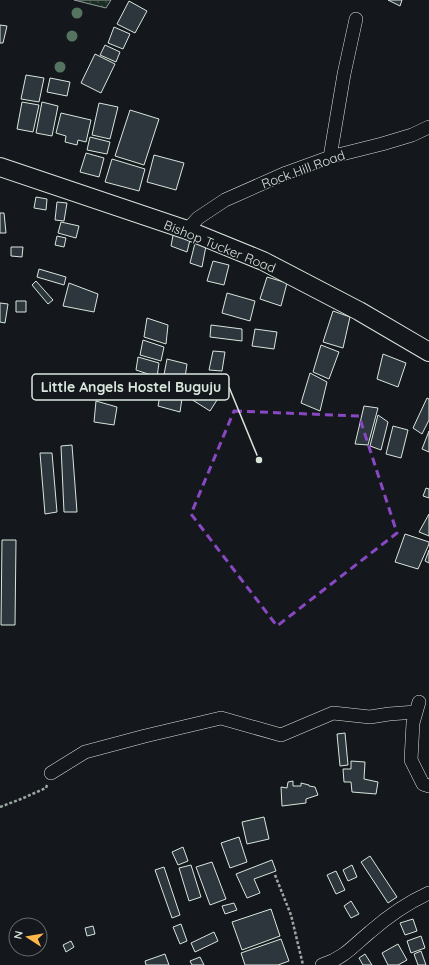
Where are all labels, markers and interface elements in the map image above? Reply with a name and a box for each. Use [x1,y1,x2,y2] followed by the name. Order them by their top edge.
[259,146,347,192] street label: Rock Hill Road
[162,216,278,276] street label: Bishop Tucker Road
[32,374,229,400] callout: Little Angels Hostel Buguju
[41,378,221,396] text: Little Angels Hostel Buguju
[8,917,48,957] north arrow
[11,930,26,940] text: N

